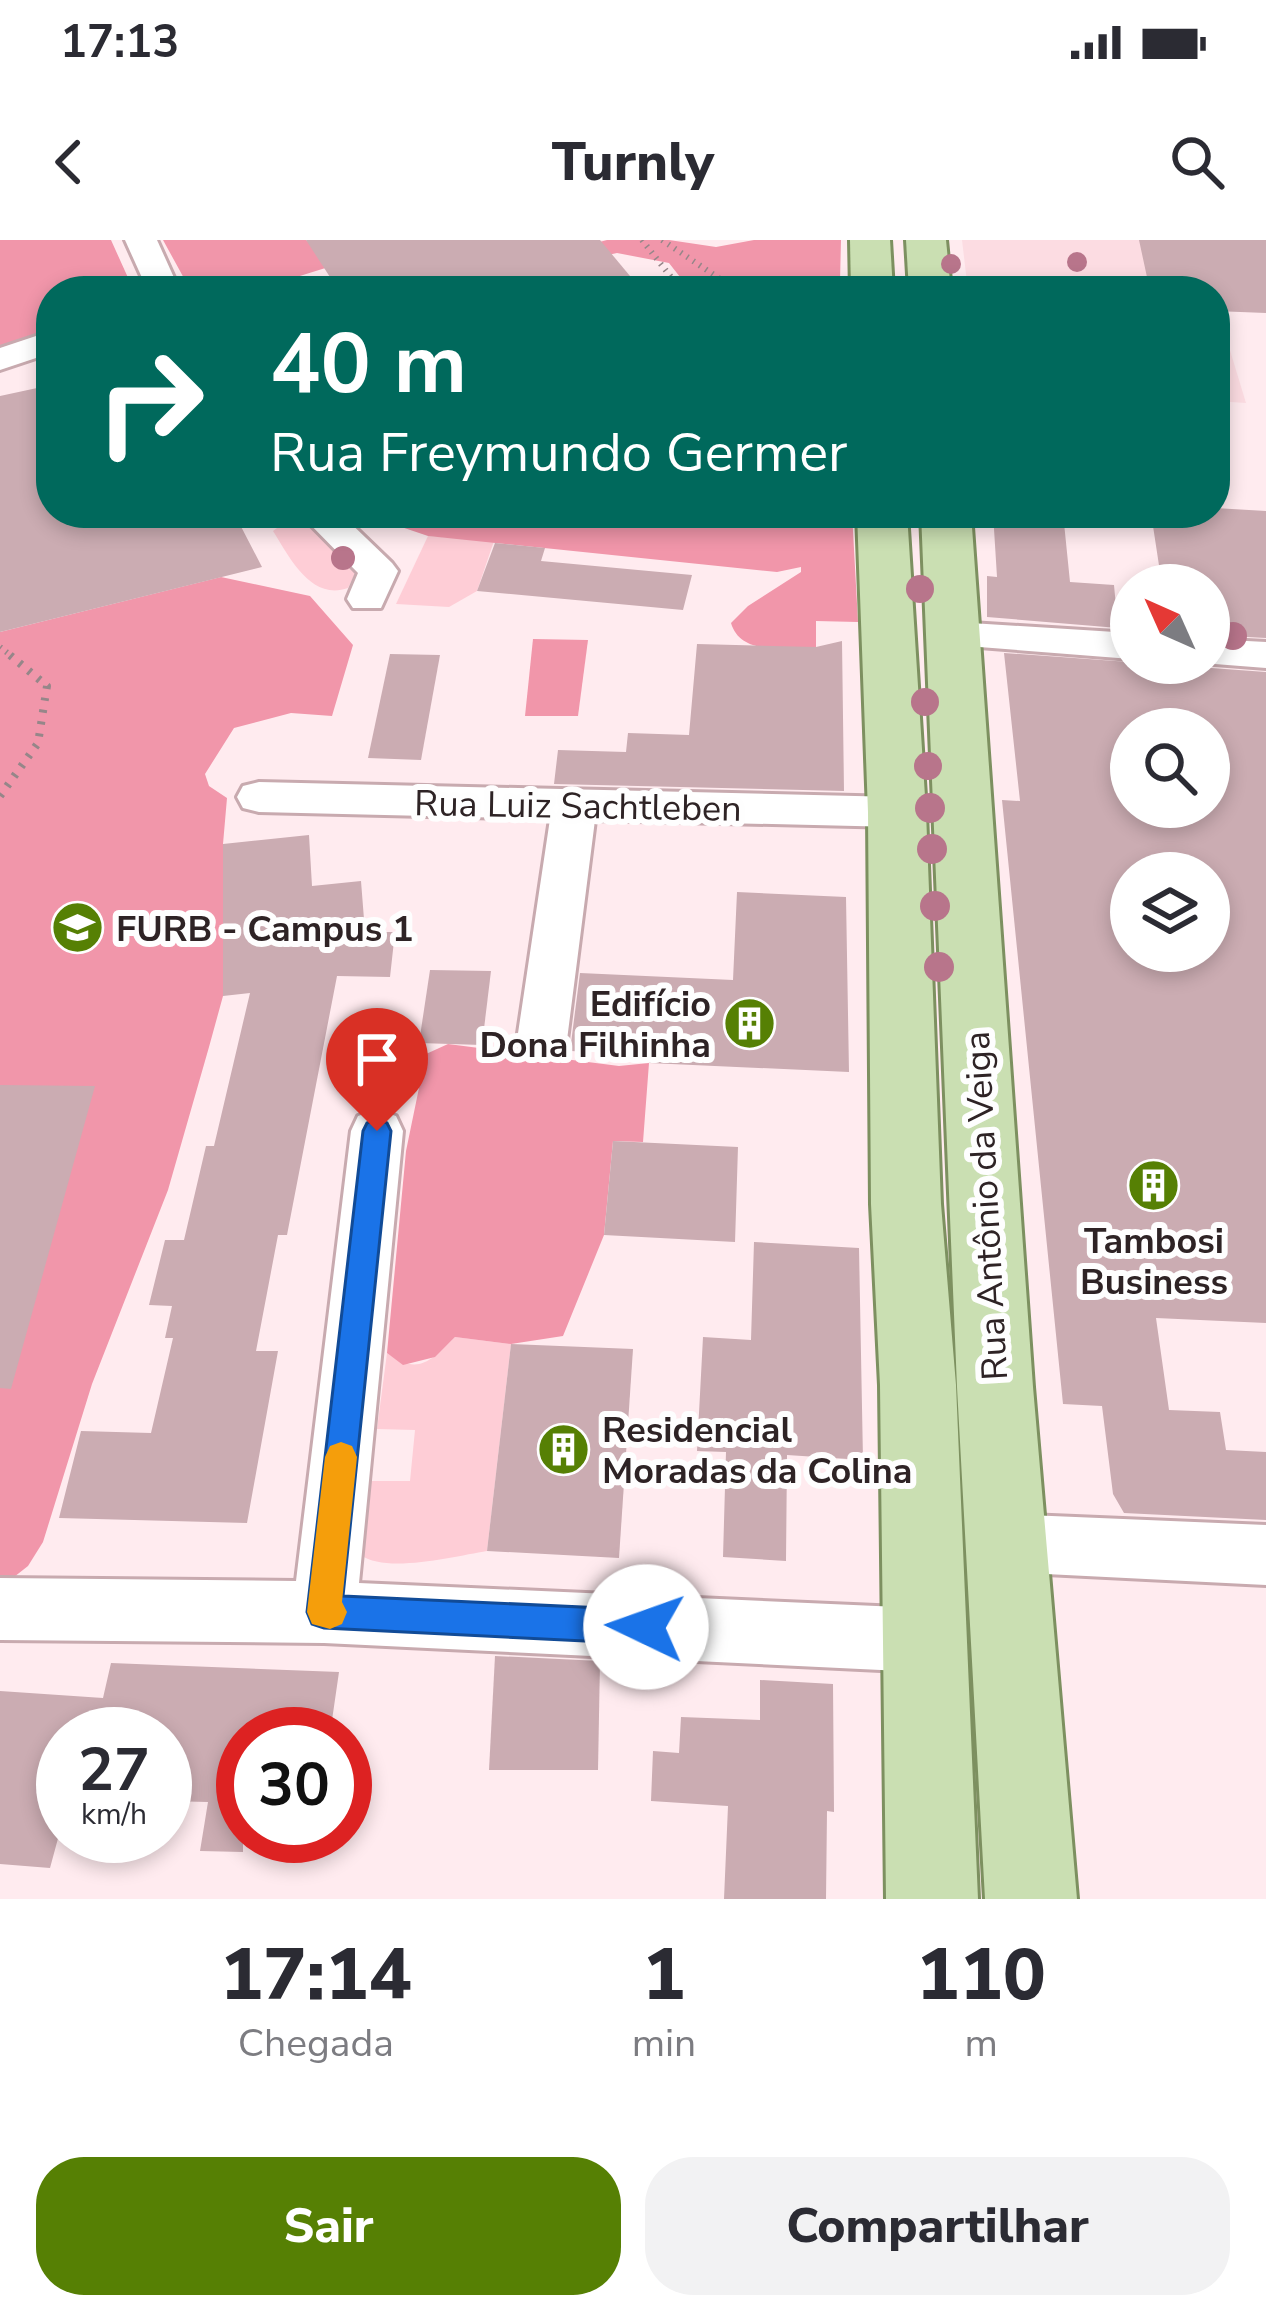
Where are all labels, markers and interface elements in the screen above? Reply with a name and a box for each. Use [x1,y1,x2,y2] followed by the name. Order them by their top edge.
[60,12,179,73] text: 17:13
[552,125,714,199] text: Turnly
[36,129,102,195] icon: back
[1164,129,1230,195] icon: search
[270,307,467,422] text: 40 m
[72,324,228,480] icon: right
[270,416,847,490] text: Rua Freymundo Germer
[1110,564,1230,684] north arrow
[1110,564,1230,972] map controls
[1110,708,1230,828] button: search
[414,779,742,834] street label: Rua Luiz Sachtleben
[1110,852,1230,972] button: layers
[49,900,105,956] school or university icon: FURB - Campus 1
[116,905,414,954] place label: FURB - Campus 1
[479,980,711,1070] place label: Edifício Dona Filhinha
[722,996,778,1052] building icon: Edifício Dona Filhinha
[326,1008,428,1131] pin
[344,1026,410,1092] icon: arrive
[953,1030,1020,1382] street label: Rua Antônio da Veiga
[1126,1157,1182,1213] building icon: Tambosi Business
[1080,1217,1228,1307] place label: Tambosi Business
[602,1406,913,1496] place label: Residencial Moradas da Colina
[535,1422,591,1478] building icon: Residencial Moradas da Colina
[583,1564,709,1690] position arrow
[216,1707,372,1863] speed limit sign: 30
[78,1729,150,1811] text: 27
[81,1794,147,1835] text: km/h
[220,1926,412,2024] text: 17:14
[642,1926,686,2024] text: 1
[916,1926,1046,2024] text: 110
[238,2017,394,2070] text: Chegada
[632,2017,696,2070] text: min
[964,2017,998,2070] text: m
[36,2157,621,2295] button: Sair
[645,2157,1230,2295] button: Compartilhar

